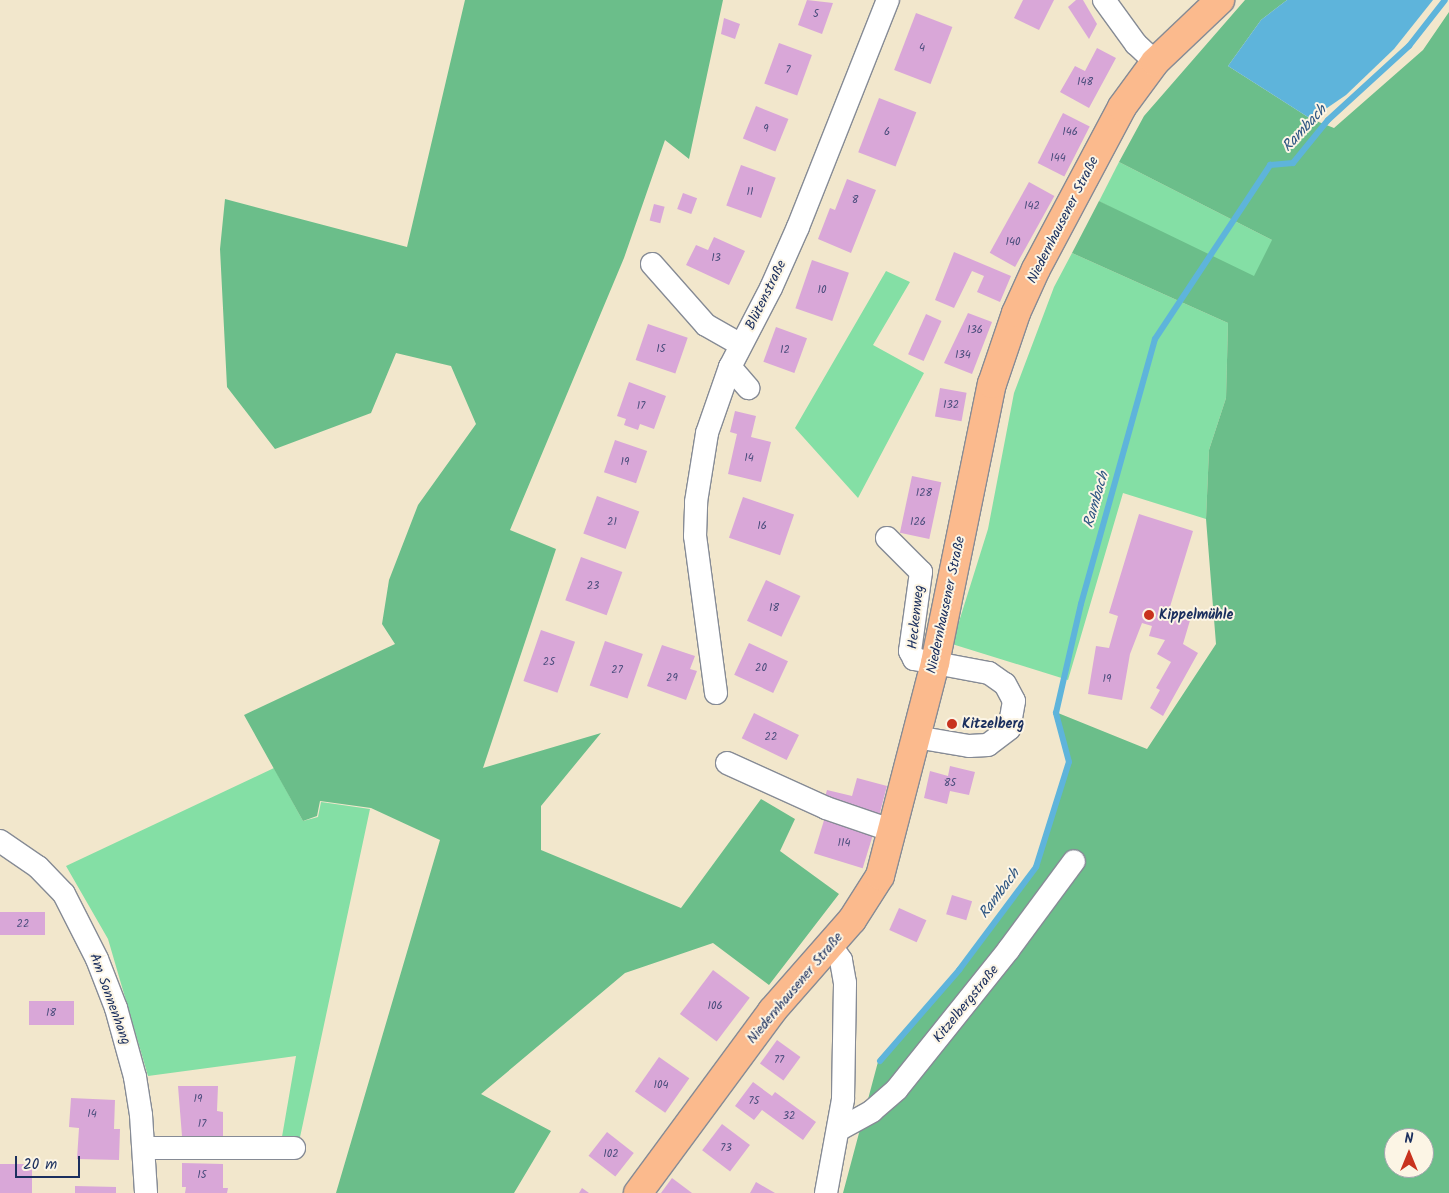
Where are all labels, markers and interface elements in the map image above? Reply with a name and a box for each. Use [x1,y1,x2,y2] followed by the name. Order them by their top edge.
[813,7,819,21] house number: 5
[919,41,925,55] house number: 4
[785,63,791,77] house number: 7
[1077,75,1093,89] house number: 148
[1279,102,1331,156] water label: Rambach
[763,122,769,136] house number: 9
[884,125,890,139] house number: 6
[1062,125,1078,139] house number: 146
[1050,151,1066,165] house number: 144
[1024,154,1102,286] street label: Niedernhausener Straße
[747,185,753,199] house number: 11
[852,193,858,207] house number: 8
[1024,199,1040,213] house number: 142
[1005,235,1021,249] house number: 140
[711,251,721,265] house number: 13
[742,257,790,333] street label: Blütenstraße
[818,283,826,297] house number: 10
[967,323,983,337] house number: 136
[656,342,666,356] house number: 15
[780,343,790,357] house number: 12
[955,348,971,362] house number: 134
[943,398,959,412] house number: 132
[637,399,645,413] house number: 17
[744,451,754,465] house number: 14
[621,455,629,469] house number: 19
[1080,470,1114,530] water label: Rambach
[916,486,932,500] house number: 128
[607,515,617,529] house number: 21
[910,515,926,529] house number: 126
[757,519,767,533] house number: 16
[923,535,969,675] street label: Niedernhausener Straße
[587,579,599,593] house number: 23
[904,584,928,650] street label: Heckenweg
[769,601,779,615] house number: 18
[1159,607,1233,623] place label: Kippelmühle
[1143,609,1155,621] marker: Kippelmühle
[543,655,555,669] house number: 25
[755,661,767,675] house number: 20
[611,663,623,677] house number: 27
[666,671,678,685] house number: 29
[1103,672,1111,686] house number: 19
[962,716,1024,732] place label: Kitzelberg
[946,718,958,730] marker: Kitzelberg
[765,730,777,744] house number: 22
[944,776,956,790] house number: 85
[838,836,850,850] house number: 114
[976,866,1024,922] water label: Rambach
[17,917,29,931] house number: 22
[744,929,846,1047] street label: Niedernhausener Straße
[86,951,134,1047] street label: Am Sonnenhang
[930,962,1002,1046] street label: Kitzelbergstraße
[707,999,723,1013] house number: 106
[46,1006,56,1020] house number: 18
[774,1053,784,1067] house number: 77
[653,1078,669,1092] house number: 104
[194,1092,202,1106] house number: 19
[749,1094,759,1108] house number: 75
[87,1107,97,1121] house number: 14
[783,1109,795,1123] house number: 32
[198,1117,206,1131] house number: 17
[1384,1128,1434,1178] north arrow
[1405,1128,1413,1150] text: N
[720,1141,732,1155] house number: 73
[18,1146,82,1178] scale bar
[603,1147,619,1161] house number: 102
[23,1153,57,1177] text: 20 m
[197,1168,207,1182] house number: 15

